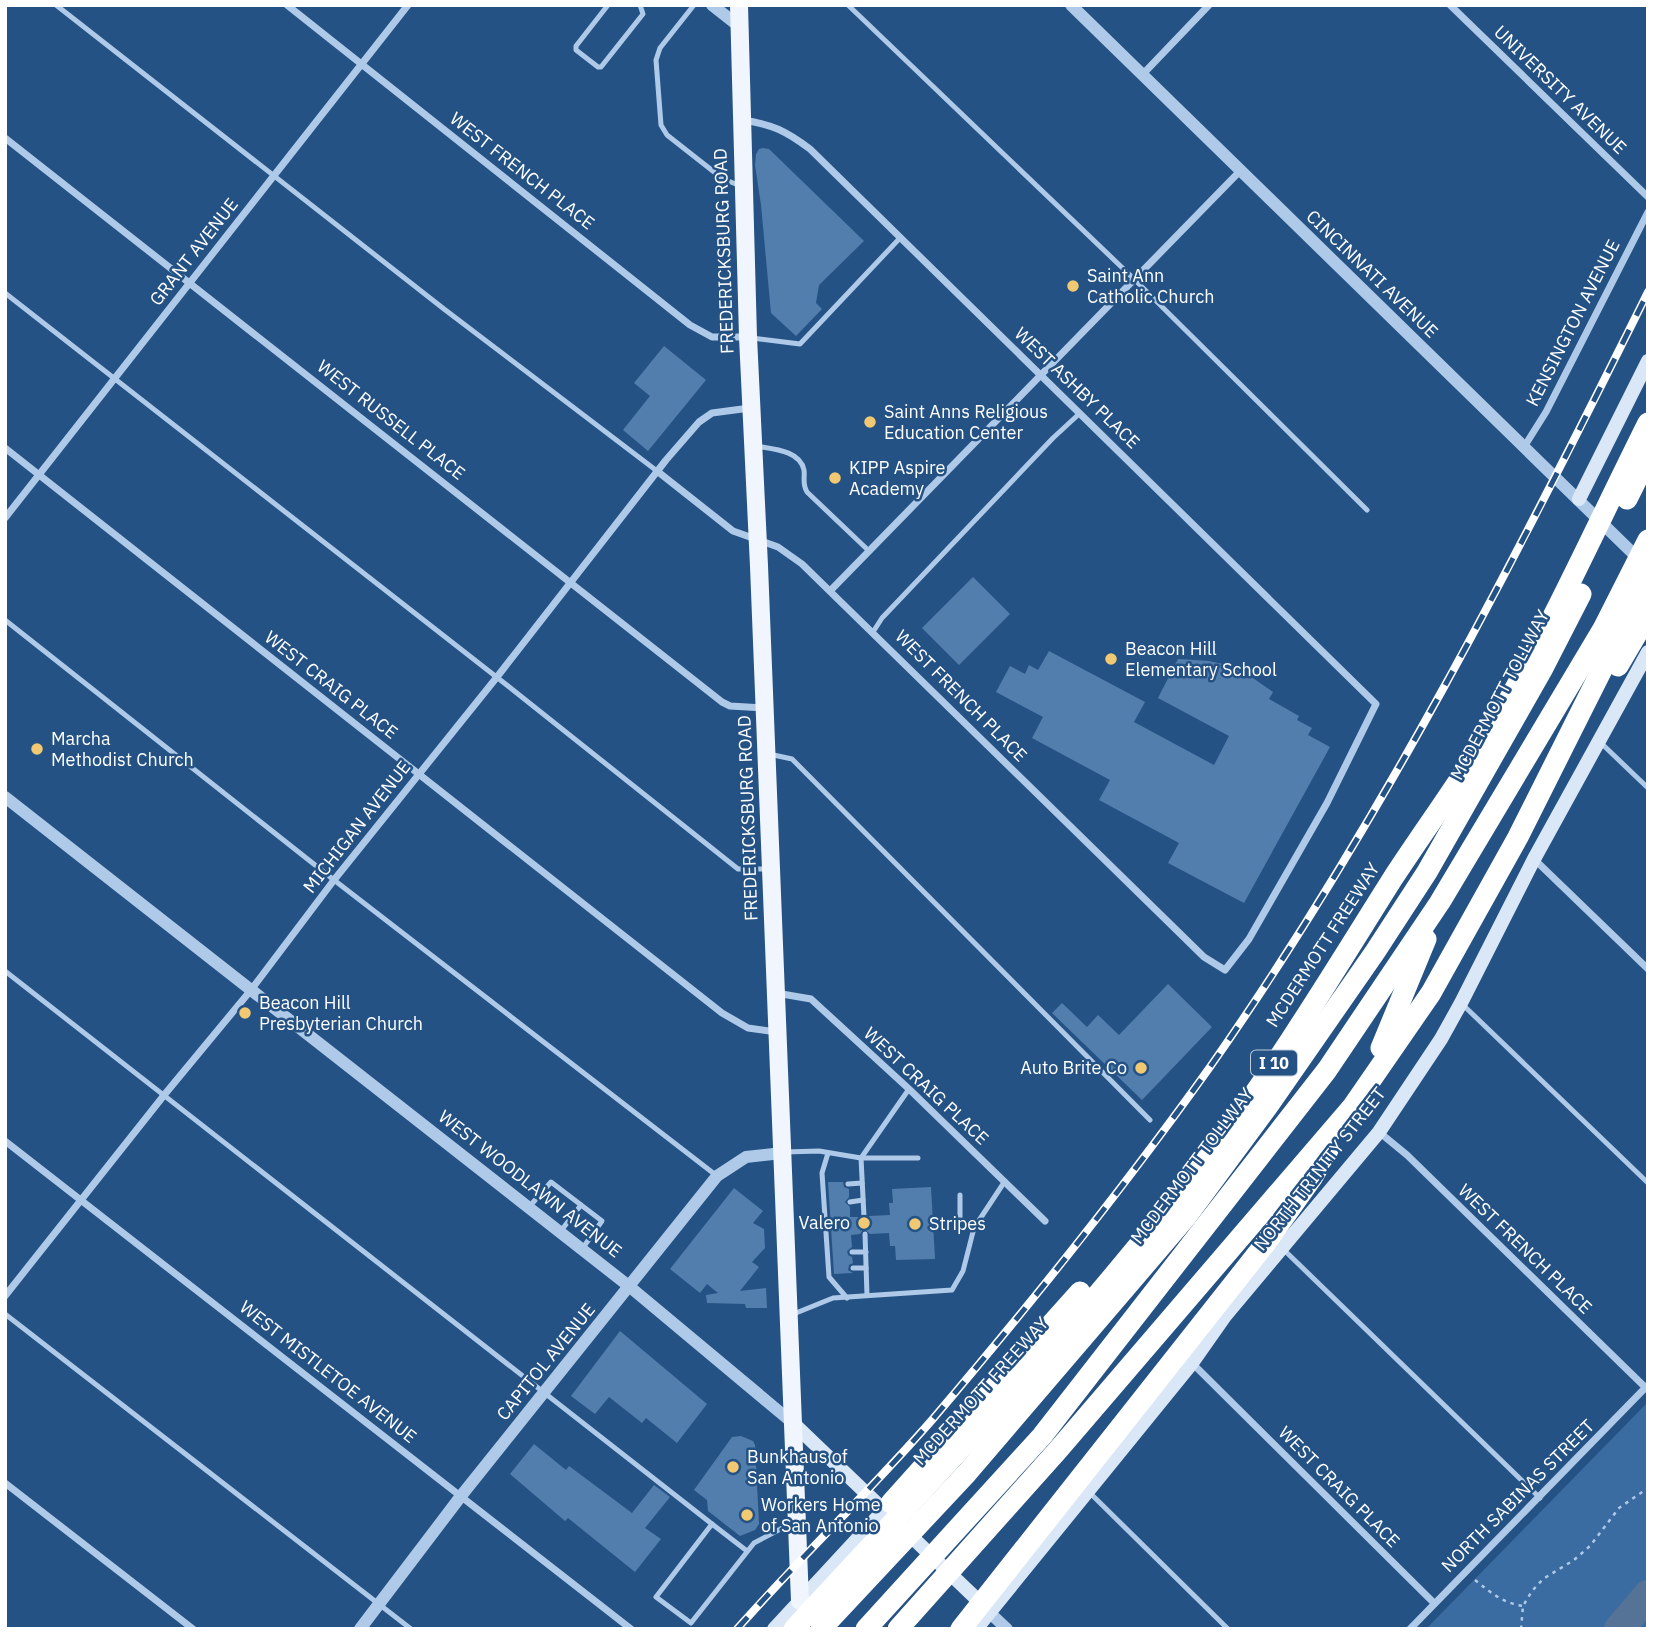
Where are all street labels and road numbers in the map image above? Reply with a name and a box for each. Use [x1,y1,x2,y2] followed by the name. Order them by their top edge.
[1489,20,1632,159] street label: UNIVERSITY AVENUE
[445,107,599,234] street label: WEST FRENCH PLACE
[708,148,739,354] street label: FREDERICKSBURG ROAD
[144,193,243,310] street label: GRANT AVENUE
[1302,205,1443,343] street label: CINCINNATI AVENUE
[1520,235,1625,410] street label: KENSINGTON AVENUE
[1010,322,1145,453] street label: WEST ASHBY PLACE
[313,355,470,485] street label: WEST RUSSELL PLACE
[1445,605,1554,784] street label: MCDERMOTT TOLLWAY
[260,625,402,744] street label: WEST CRAIG PLACE
[890,625,1032,767] street label: WEST FRENCH PLACE
[732,715,763,921] street label: FREDERICKSBURG ROAD
[298,756,415,897] street label: MICHIGAN AVENUE
[1261,858,1385,1031] street label: MCDERMOTT FREEWAY
[859,1022,994,1150] street label: WEST CRAIG PLACE
[1251,1050,1297,1076] road number: I 10
[1249,1082,1391,1255] street label: NORTH TRINITY STREET
[1125,1083,1258,1248] street label: MCDERMOTT TOLLWAY
[434,1105,627,1262] street label: WEST WOODLAWN AVENUE
[1454,1179,1597,1319] street label: WEST FRENCH PLACE
[235,1295,421,1448] street label: WEST MISTLETOE AVENUE
[491,1298,600,1425] street label: CAPITOL AVENUE
[908,1311,1054,1470] street label: MCDERMOTT FREEWAY
[1436,1414,1599,1577] street label: NORTH SABINAS STREET
[1274,1421,1405,1552] street label: WEST CRAIG PLACE

